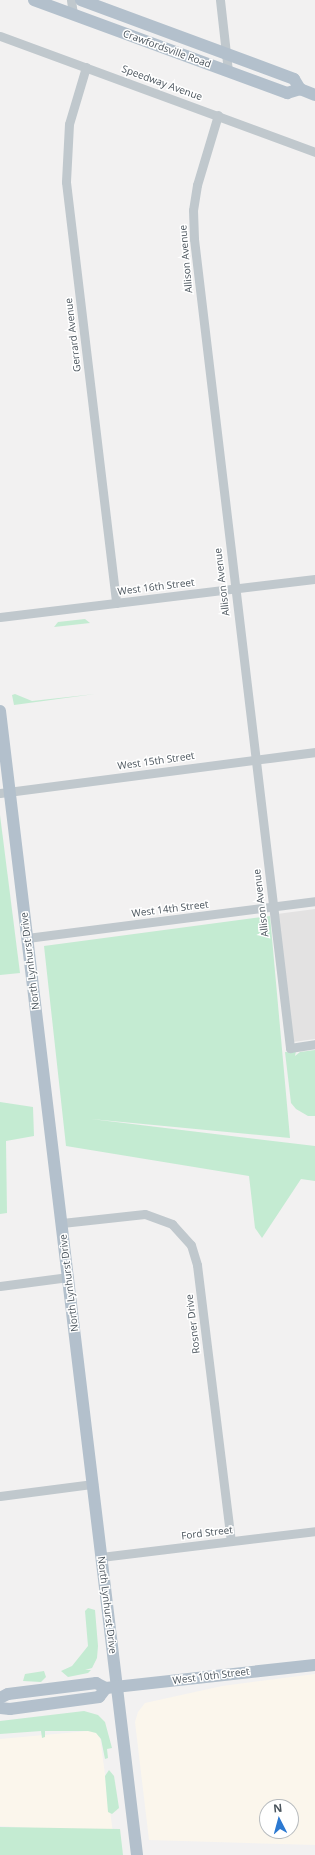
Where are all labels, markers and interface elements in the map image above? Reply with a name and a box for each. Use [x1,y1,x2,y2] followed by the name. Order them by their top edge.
[121,28,213,70] street label: Crawfordsville Road
[120,63,204,103] street label: Speedway Avenue
[177,224,195,294] street label: Allison Avenue
[63,297,83,373] street label: Gerrard Avenue
[212,547,232,617] street label: Allison Avenue
[117,576,195,598] street label: West 16th Street
[117,750,195,772] street label: West 15th Street
[251,868,271,938] street label: Allison Avenue
[131,898,209,920] street label: West 14th Street
[18,912,42,1010] street label: North Lynhurst Drive
[57,1234,81,1332] street label: North Lynhurst Drive
[183,1294,203,1354] street label: Rosner Drive
[181,1524,233,1542] street label: Ford Street
[95,1556,119,1654] street label: North Lynhurst Drive
[172,1665,250,1687] street label: West 10th Street
[259,1799,299,1839] north arrow
[273,1800,283,1815] text: N

